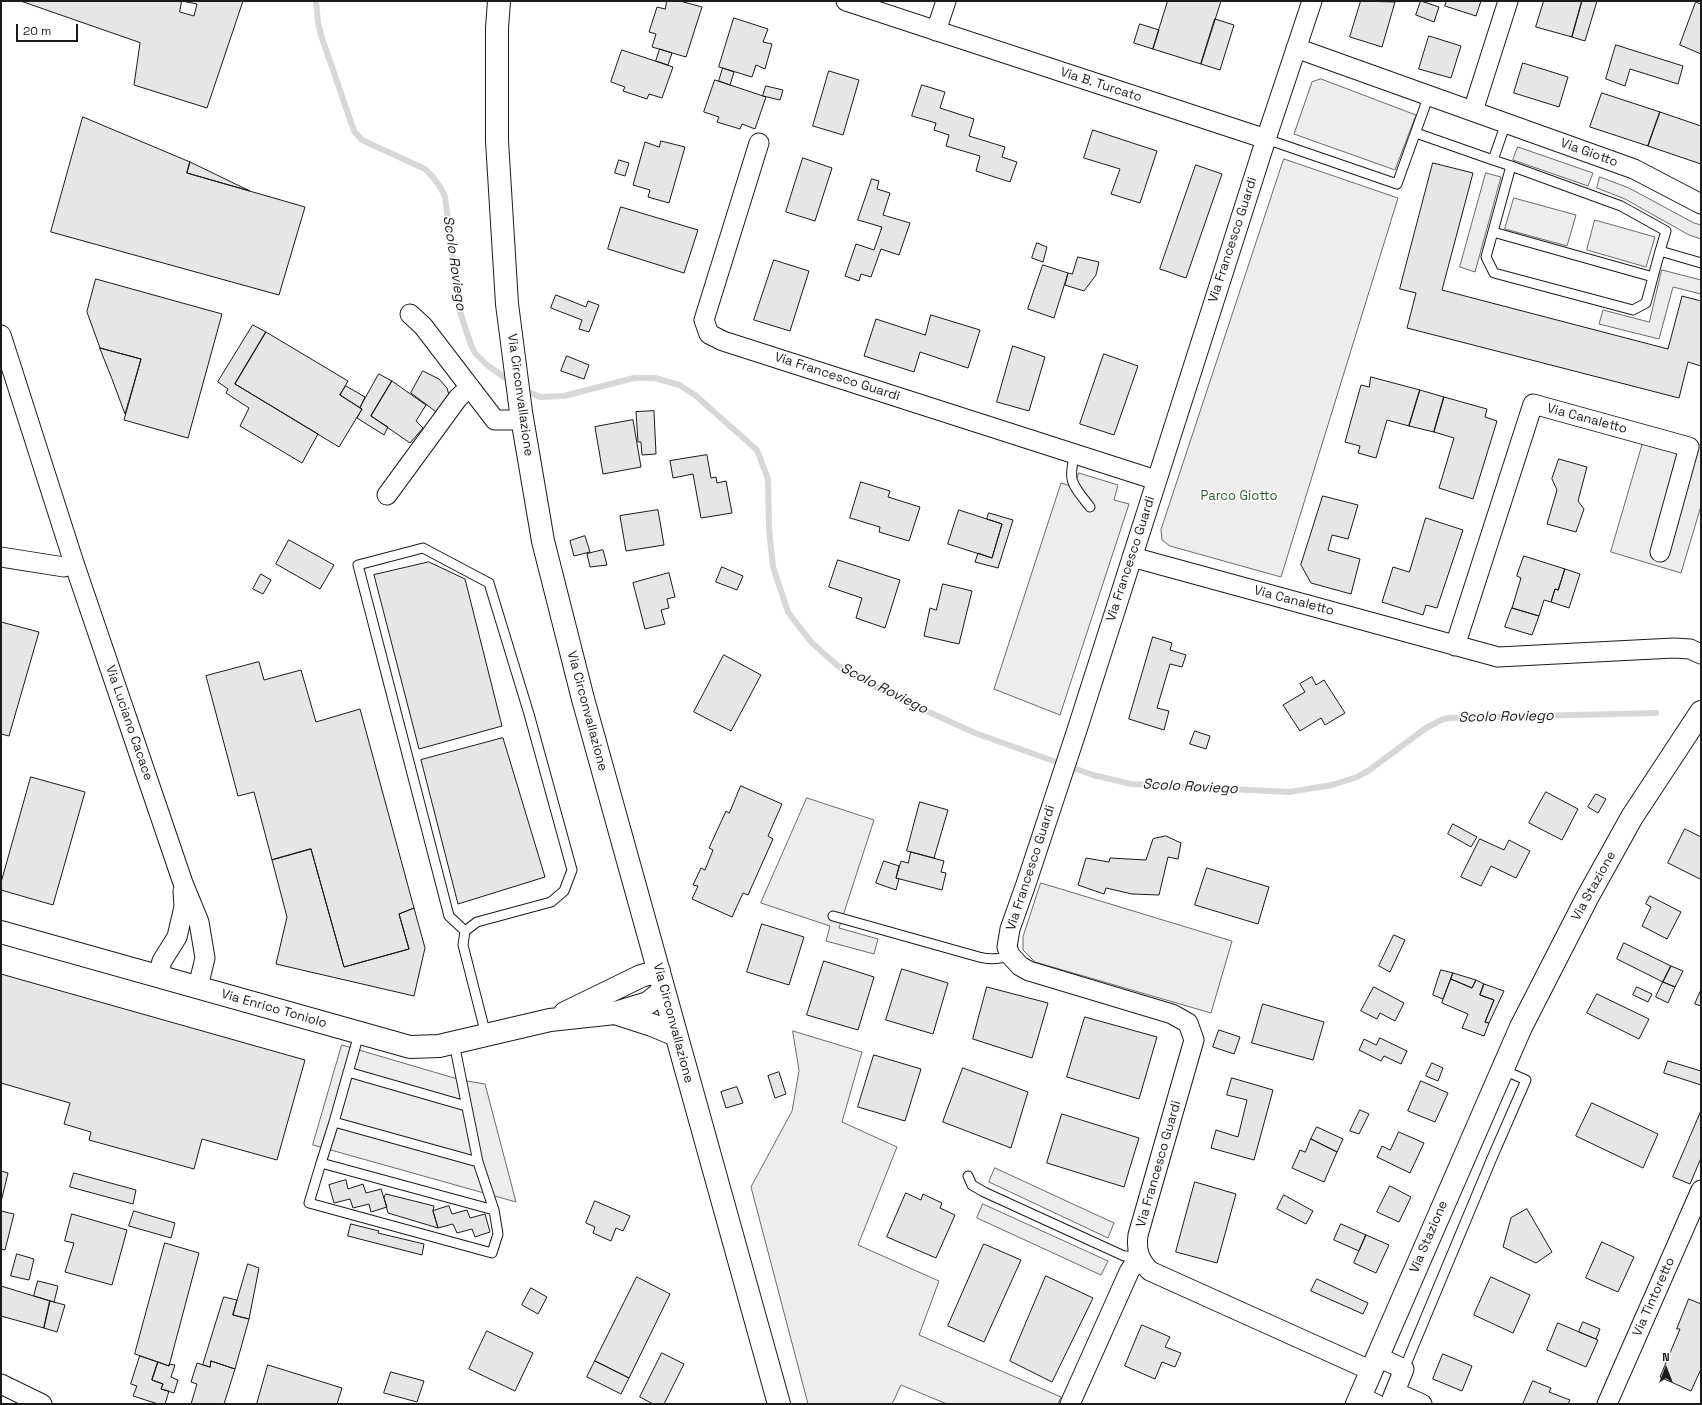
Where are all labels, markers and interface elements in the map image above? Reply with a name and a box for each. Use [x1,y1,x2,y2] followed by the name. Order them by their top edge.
[18,16,80,42] scale bar
[23,23,51,39] text: 20 m
[1058,64,1144,106] street label: Via B. Turcato
[1558,135,1620,171] street label: Via Giotto
[1205,175,1261,305] street label: Via Francesco Guardi
[439,215,469,311] water label: Scolo Roviego
[504,333,536,457] street label: Via Circonvallazione
[772,349,902,405] street label: Via Francesco Guardi
[1545,401,1629,437] street label: Via Canaletto
[1201,488,1277,504] park label: Parco Giotto
[1103,494,1159,624] street label: Via Francesco Guardi
[1252,583,1336,619] street label: Via Canaletto
[563,649,611,773] street label: Via Circonvallazione
[838,660,930,718] water label: Scolo Roviego
[102,663,156,783] street label: Via Luciano Cacace
[1458,708,1554,726] water label: Scolo Roviego
[1142,776,1238,798] water label: Scolo Roviego
[1003,803,1059,933] street label: Via Francesco Guardi
[1568,849,1620,923] street label: Via Stazione
[649,961,697,1085] street label: Via Circonvallazione
[219,986,329,1032] street label: Via Enrico Toniolo
[1133,1099,1185,1229] street label: Via Francesco Guardi
[1407,1198,1451,1276] street label: Via Stazione
[1630,1255,1678,1339] street label: Via Tintoretto
[1646,1349,1686,1389] north arrow
[1662,1350,1670,1364] text: N

